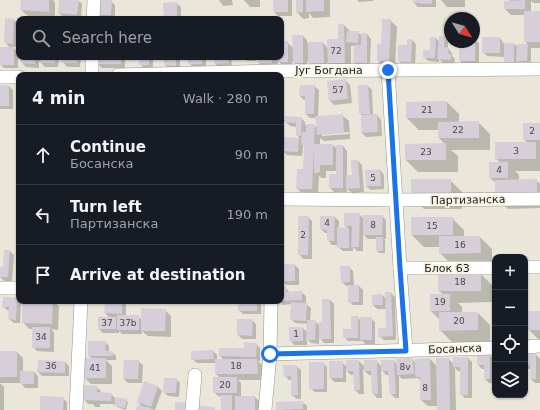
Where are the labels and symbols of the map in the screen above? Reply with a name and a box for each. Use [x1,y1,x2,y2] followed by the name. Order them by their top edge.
[444,12,480,48] north arrow
[330,46,342,56] house number: 72
[379,61,397,79] route end
[294,64,363,77] street label: Југ Богдана
[332,85,344,95] house number: 57
[421,105,433,115] house number: 21
[452,125,464,135] house number: 22
[529,126,535,136] house number: 2
[513,146,519,156] house number: 3
[420,147,432,157] house number: 23
[496,165,502,175] house number: 4
[370,173,376,183] house number: 5
[431,193,505,207] street label: Партизанска
[324,218,330,228] house number: 4
[370,220,376,230] house number: 8
[426,221,438,231] house number: 15
[300,230,306,240] house number: 2
[454,240,466,250] house number: 16
[424,262,470,275] street label: Блок 63
[454,277,466,287] house number: 18
[434,297,446,307] house number: 19
[453,316,465,326] house number: 20
[101,318,113,328] house number: 37
[119,318,137,328] house number: 37b
[293,329,299,339] house number: 1
[35,332,47,342] house number: 34
[428,342,482,356] street label: Босанска
[261,345,279,363] route start
[45,361,57,371] house number: 36
[230,361,242,371] house number: 18
[399,362,411,372] house number: 8v
[89,363,101,373] house number: 41
[219,380,231,390] house number: 20
[422,383,428,393] house number: 8

